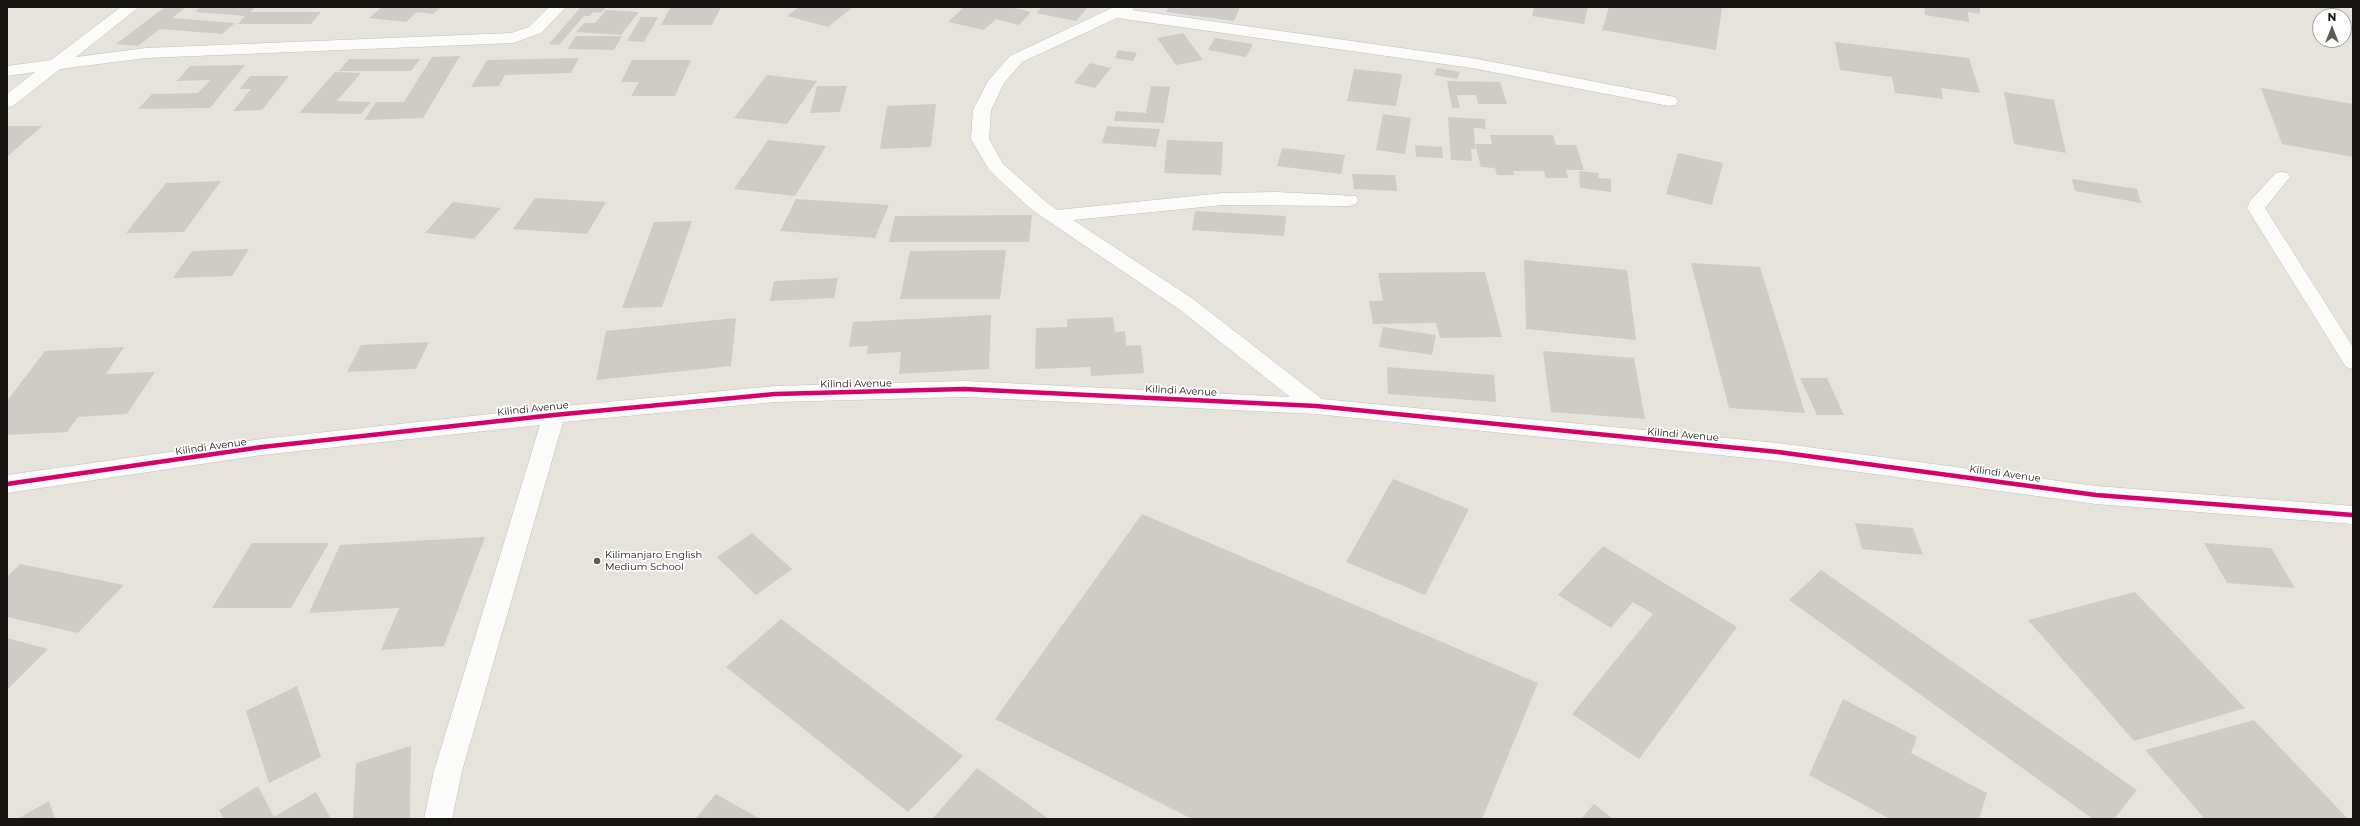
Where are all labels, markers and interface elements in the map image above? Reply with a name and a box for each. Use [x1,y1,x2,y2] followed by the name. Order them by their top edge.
[2312,8,2352,48] north arrow
[2328,10,2336,24] text: N
[820,377,892,391] street label: Kilindi Avenue
[1145,383,1217,399] street label: Kilindi Avenue
[497,399,569,419] street label: Kilindi Avenue
[1647,426,1719,444] street label: Kilindi Avenue
[175,436,247,458] street label: Kilindi Avenue
[1969,463,2041,485] street label: Kilindi Avenue
[605,549,702,572] place label: Kilimanjaro English Medium School
[592,556,602,566] marker: Kilimanjaro English Medium School

